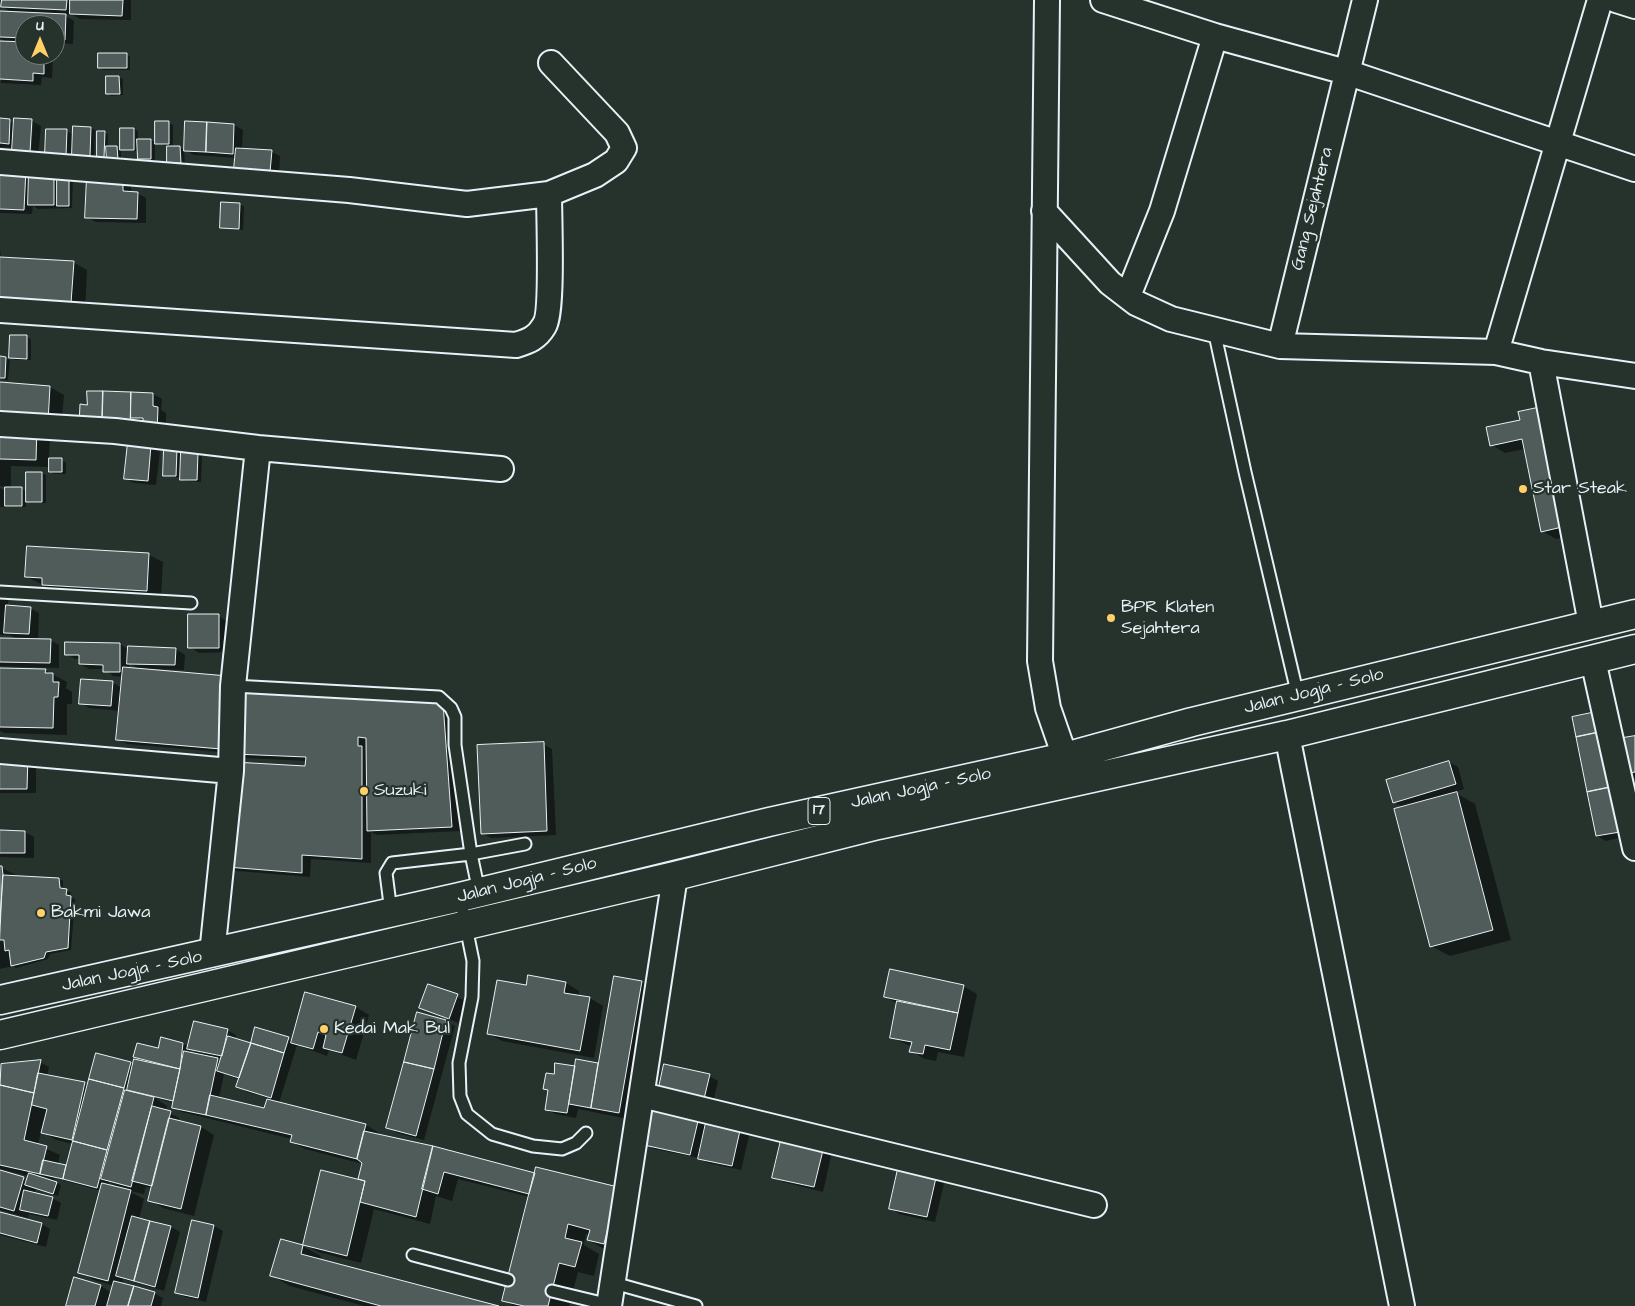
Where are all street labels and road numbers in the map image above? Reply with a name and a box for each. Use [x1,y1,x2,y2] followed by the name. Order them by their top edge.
[1287,145,1339,273] street label: Gang Sejahtera
[1242,664,1386,720] street label: Jalan Jogja - Solo
[849,764,993,814] street label: Jalan Jogja - Solo
[808,798,830,824] road number: 17
[455,853,599,909] street label: Jalan Jogja - Solo
[60,947,204,997] street label: Jalan Jogja - Solo

